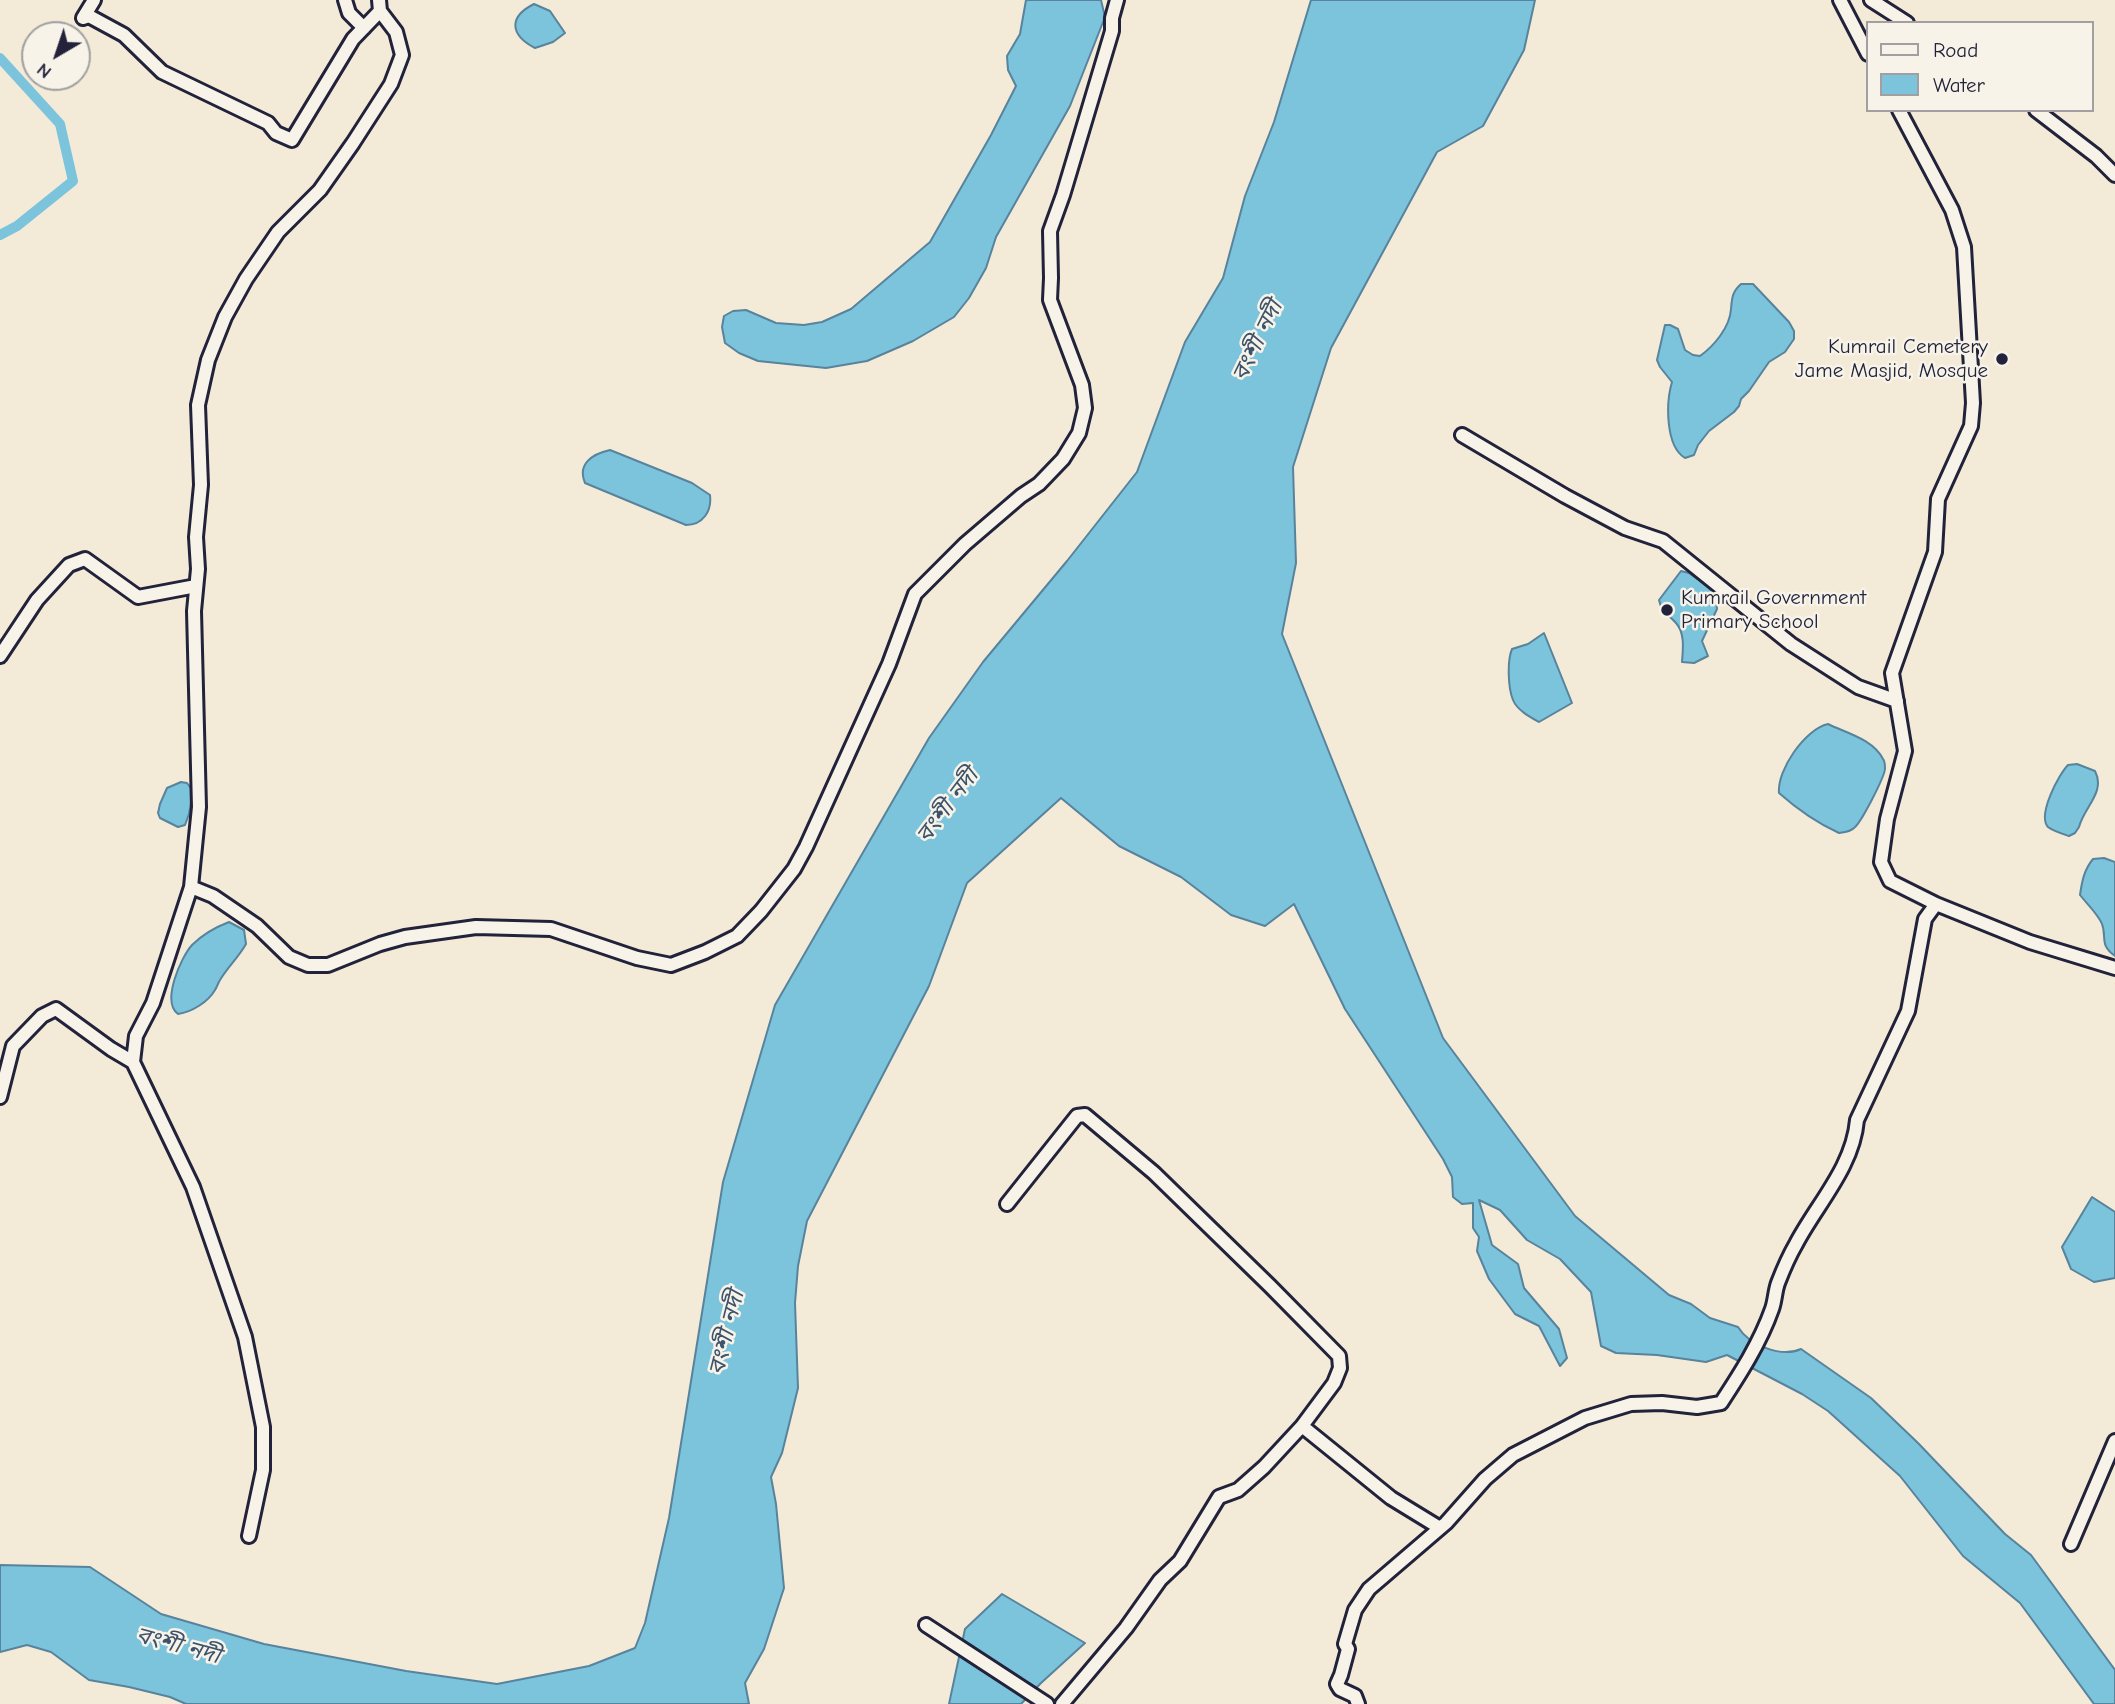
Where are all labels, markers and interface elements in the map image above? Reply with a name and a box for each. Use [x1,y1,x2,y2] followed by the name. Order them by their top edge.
[21,21,91,91] north arrow
[1867,21,2094,112] legend
[1933,38,1978,62] text: Road
[32,58,56,83] text: N
[1933,73,1985,97] text: Water
[1227,296,1289,386] water label: বংশী নদী
[1795,334,1988,384] place label: Kumrail Cemetery Jame Masjid, Mosque
[1994,351,2010,367] marker: Kumrail Cemetery Jame Masjid, Mosque
[1681,585,1866,635] place label: Kumrail Government Primary School
[1659,602,1675,618] marker: Kumrail Government Primary School
[911,763,985,849] water label: বংশী নদী
[703,1288,751,1378] water label: বংশী নদী
[133,1622,223,1670] water label: বংশী নদী

